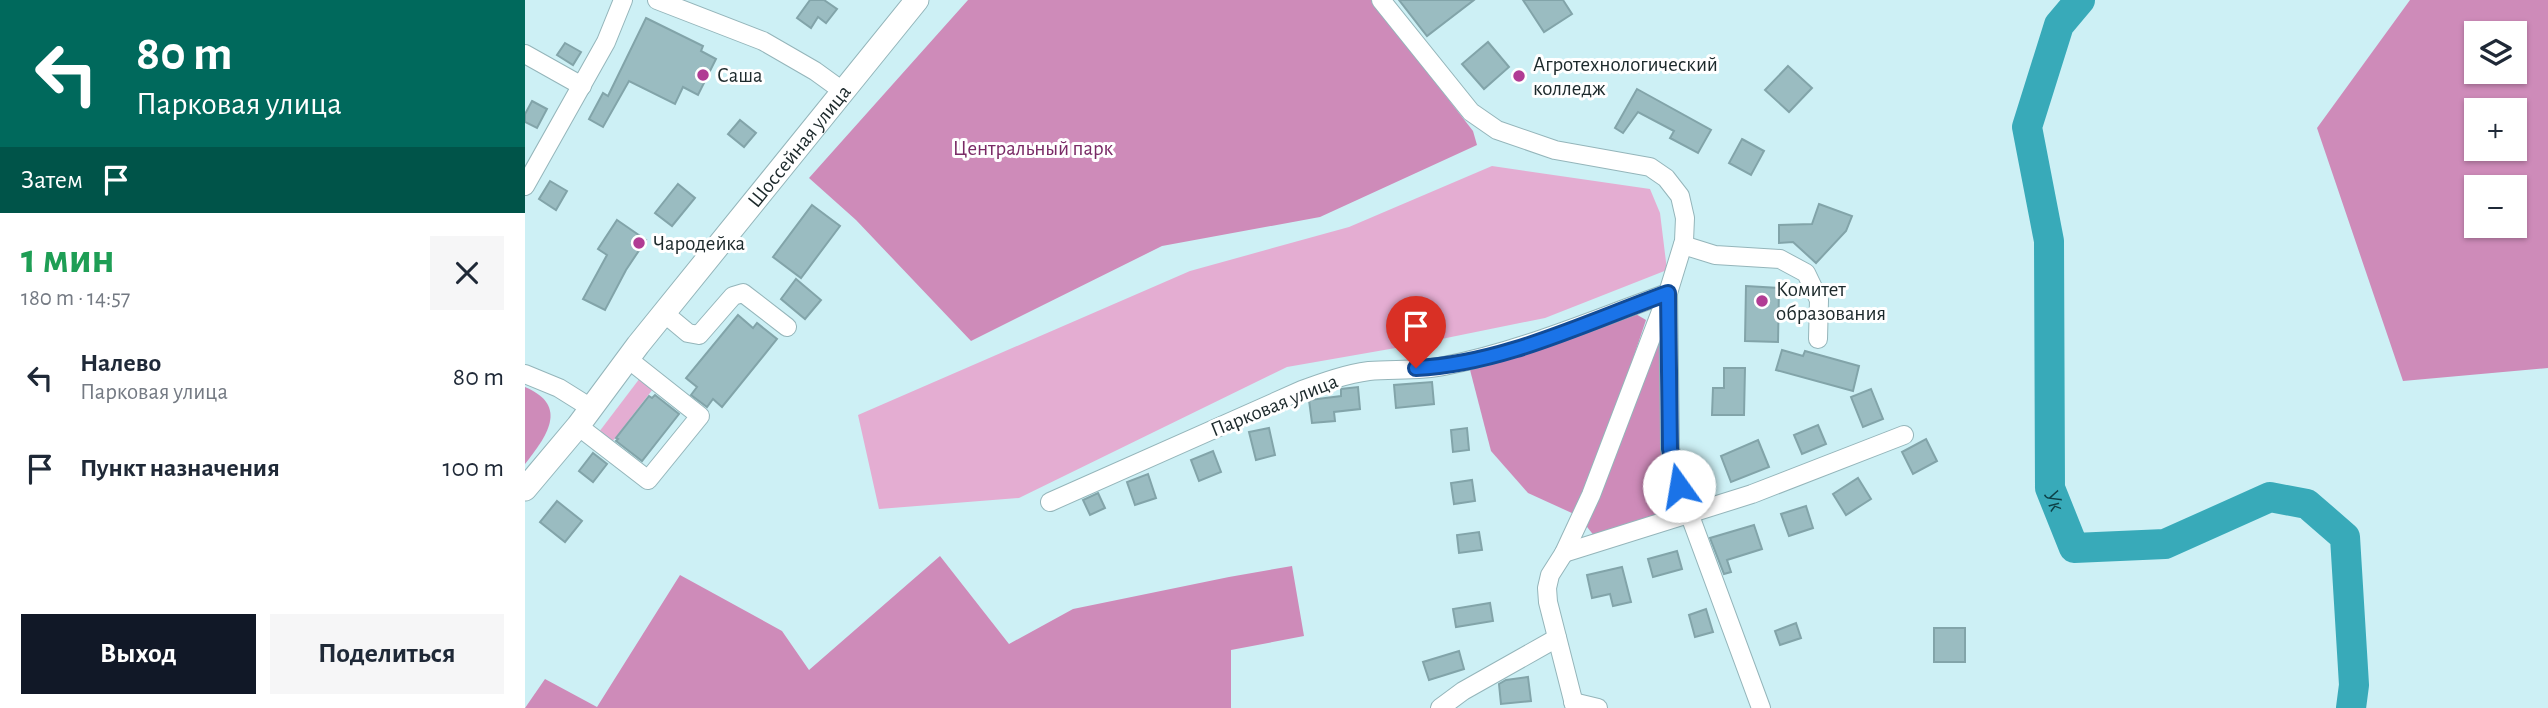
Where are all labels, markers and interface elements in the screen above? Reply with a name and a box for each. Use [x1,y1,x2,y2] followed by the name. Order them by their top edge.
[2464,21,2527,238] map controls
[2464,21,2527,84] button: layers
[21,28,112,119] icon: left
[136,30,233,79] text: 80 m
[1533,54,1718,99] place label: Агротехнологический колледж
[717,65,763,86] place label: Саша
[695,67,711,83] marker: Саша
[1511,68,1527,84] marker: Агротехнологический колледж
[744,81,855,212] street label: Шоссейная улица
[136,88,342,120] text: Парковая улица
[2464,98,2527,161] button: +
[953,138,1114,159] park label: Центральный парк
[97,161,135,199] icon: arrive
[21,167,83,193] text: Затем
[2464,175,2527,238] button: −
[653,233,746,254] place label: Чародейка
[631,235,647,251] marker: Чародейка
[430,236,504,310] button: close
[21,238,115,280] text: 1 мин
[1776,279,1886,324] place label: Комитет образования
[21,287,130,310] text: 180 m · 14:57
[1754,293,1770,309] marker: Комитет образования
[1386,296,1446,368] pin
[1397,307,1435,345] icon: arrive
[80,350,161,376] text: Налево
[21,359,59,397] icon: left
[453,364,504,390] text: 80 m
[1208,370,1341,441] street label: Парковая улица
[80,381,228,404] text: Парковая улица
[1642,449,1716,523] position arrow
[21,450,59,488] icon: arrive
[80,455,280,481] text: Пункт назначения
[443,455,504,481] text: 100 m
[2039,487,2068,515] water label: Ук
[21,614,256,694] button: Выход
[270,614,504,694] button: Поделиться

